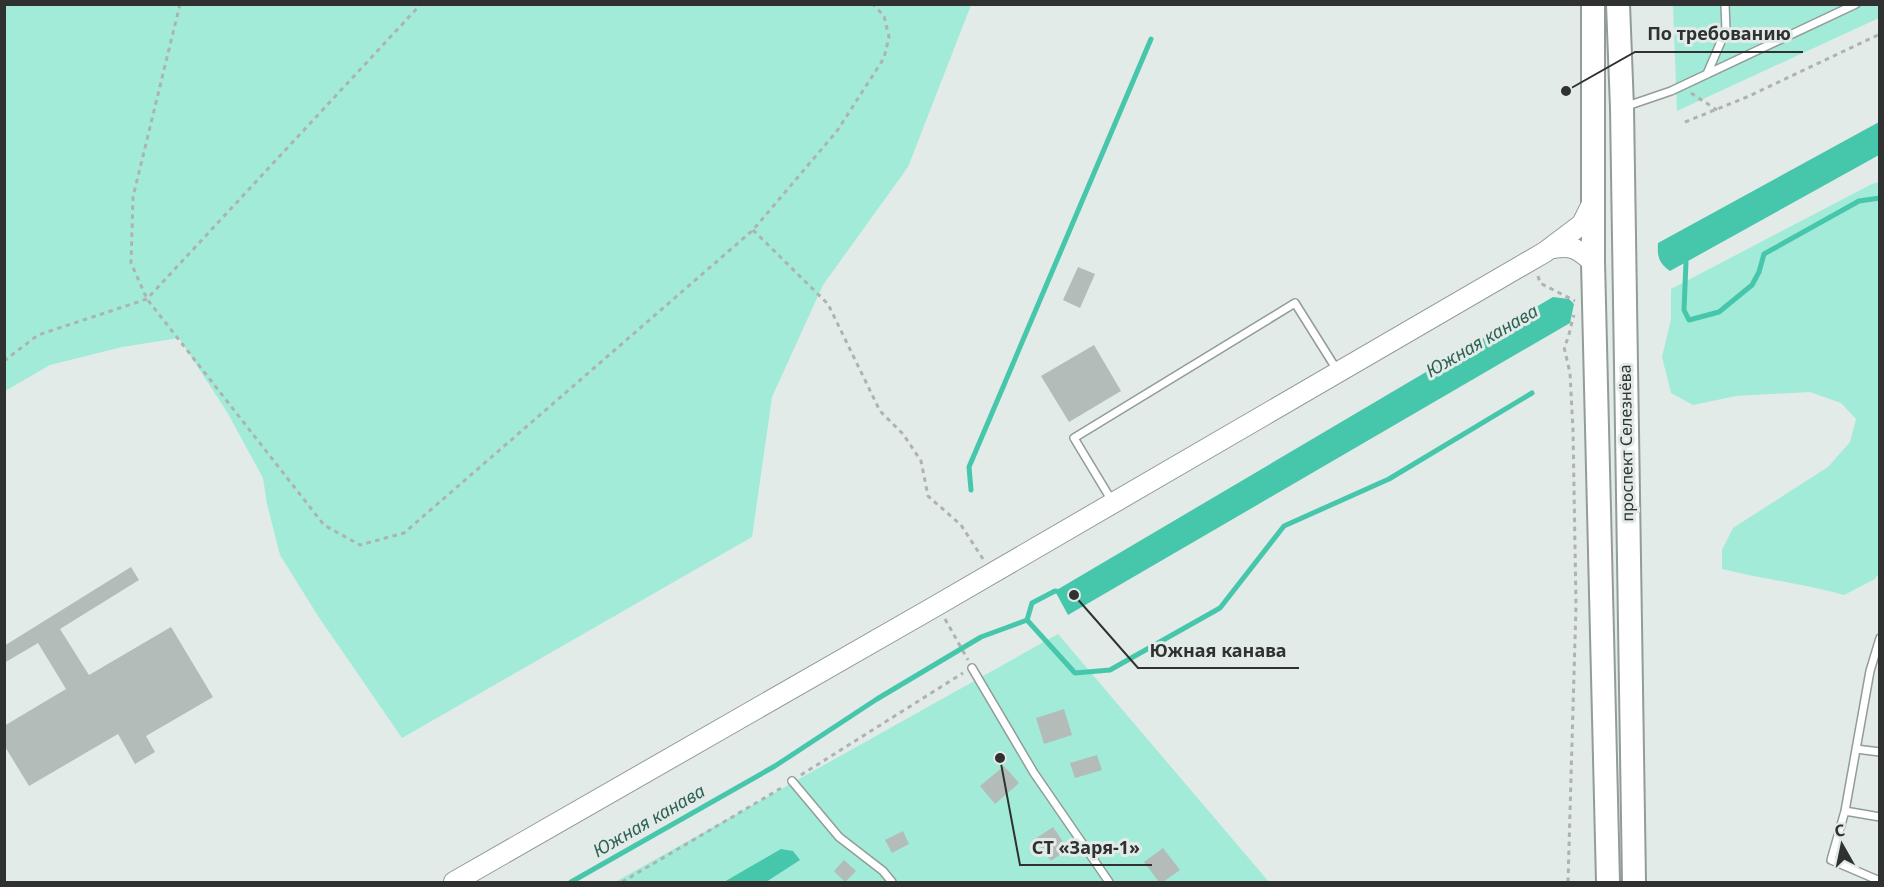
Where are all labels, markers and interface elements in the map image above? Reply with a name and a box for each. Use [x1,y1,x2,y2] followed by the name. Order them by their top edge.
[1635,16,1803,52] callout: По требованию
[1647,21,1791,45] text: По требованию
[1421,298,1542,382] water label: Южная канава
[1614,364,1638,522] street label: проспект Селезнёва
[1138,632,1299,668] callout: Южная канава
[1149,638,1287,662] text: Южная канава
[588,778,709,862] water label: Южная канава
[1812,815,1872,875] north arrow
[1833,819,1846,842] text: С
[1020,829,1152,865] callout: СТ «Заря-1»
[1032,835,1140,859] text: СТ «Заря-1»

